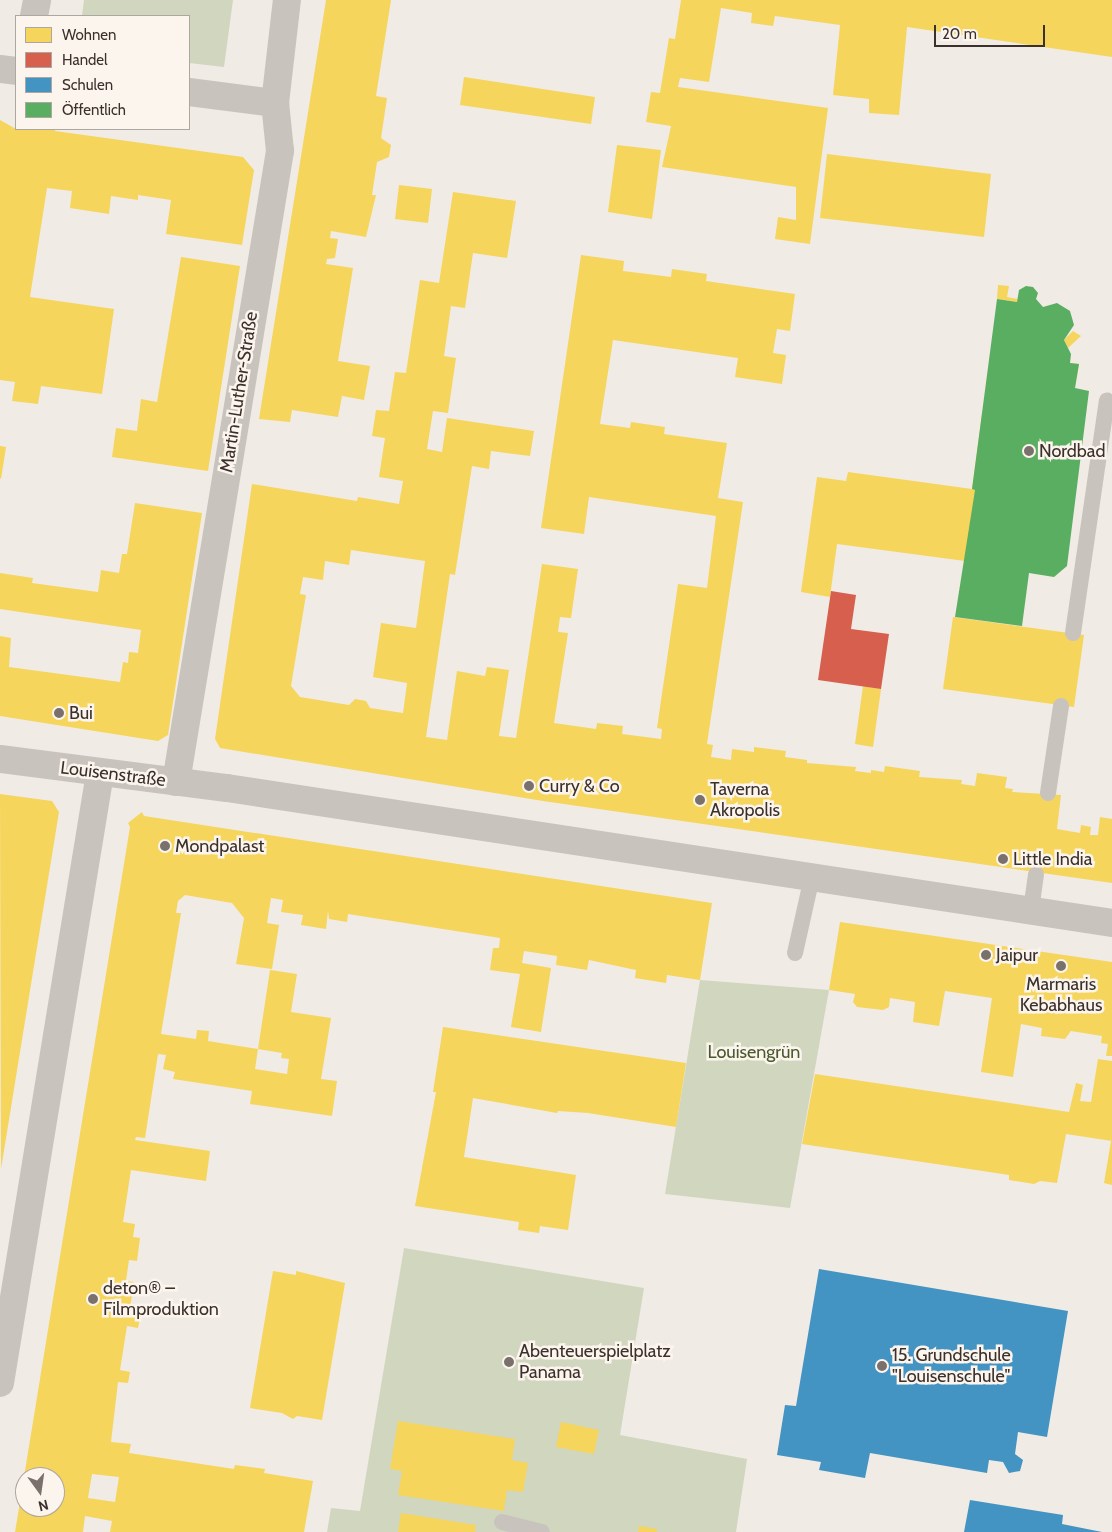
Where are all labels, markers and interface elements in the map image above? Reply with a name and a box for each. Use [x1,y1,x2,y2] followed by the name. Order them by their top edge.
[15,15,190,130] legend
[937,15,1048,47] scale bar
[942,25,977,43] text: 20 m
[62,26,116,44] text: Wohnen
[62,51,108,69] text: Handel
[62,76,113,94] text: Schulen
[62,101,126,119] text: Öffentlich
[216,310,262,474] street label: Martin-Luther-Straße
[1039,440,1105,462] place label: Nordbad
[1023,445,1035,457] marker: Nordbad
[69,702,93,724] place label: Bui
[53,707,65,719] marker: Bui
[59,757,167,791] street label: Louisenstraße
[539,775,620,797] place label: Curry & Co
[710,779,780,822] place label: Taverna Akropolis
[523,780,535,792] marker: Curry & Co
[694,794,706,806] marker: Taverna Akropolis
[175,835,264,857] place label: Mondpalast
[159,840,171,852] marker: Mondpalast
[1013,848,1092,870] place label: Little India
[997,853,1009,865] marker: Little India
[996,944,1038,966] place label: Jaipur
[980,949,992,961] marker: Jaipur
[1055,960,1067,972] marker: Marmaris Kebabhaus
[1020,974,1102,1016] place label: Marmaris Kebabhaus
[708,1041,800,1063] park label: Louisengrün
[103,1278,219,1320] place label: deton® – Filmproduktion
[87,1293,99,1305] marker: deton® – Filmproduktion
[519,1341,671,1384] place label: Abenteuerspielplatz Panama
[892,1345,1011,1388] place label: 15. Grundschule "Louisenschule"
[503,1356,515,1368] marker: Abenteuerspielplatz Panama
[876,1360,888,1372] marker: 15. Grundschule "Louisenschule"
[15,1467,65,1517] north arrow
[36,1496,50,1516] text: N

